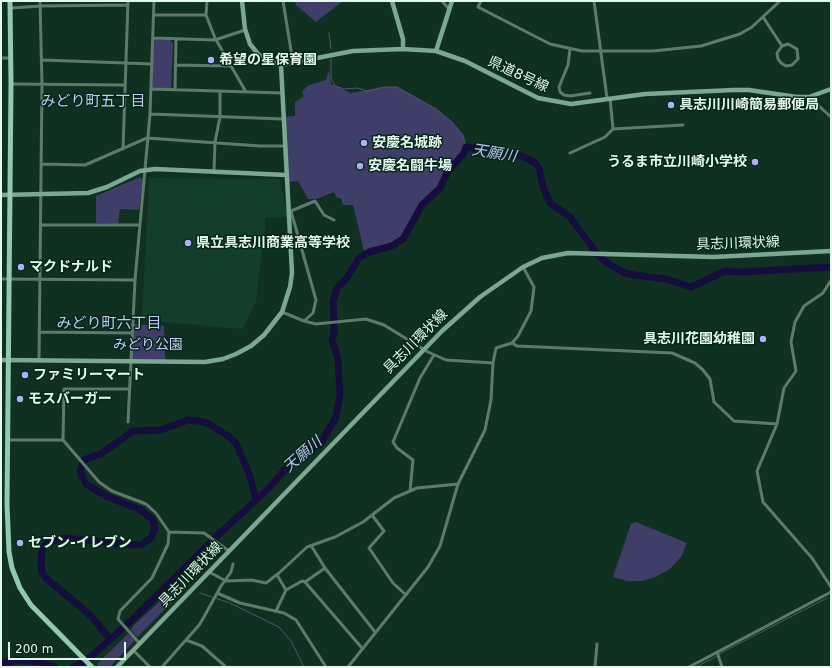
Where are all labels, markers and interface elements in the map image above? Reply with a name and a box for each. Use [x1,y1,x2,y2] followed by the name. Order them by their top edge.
[219,52,317,68] place label: 希望の星保育園
[485,54,551,96] street label: 県道8号線
[206,55,216,65] marker: 希望の星保育園
[41,93,145,111] district label: みどり町五丁目
[679,97,819,113] place label: 具志川川崎簡易郵便局
[666,100,676,110] marker: 具志川川崎簡易郵便局
[372,135,442,151] place label: 安慶名城跡
[359,138,369,148] marker: 安慶名城跡
[470,142,518,166] water label: 天願川
[607,154,747,170] place label: うるま市立川崎小学校
[750,157,760,167] marker: うるま市立川崎小学校
[368,158,452,174] place label: 安慶名闘牛場
[355,161,365,171] marker: 安慶名闘牛場
[696,234,780,254] street label: 具志川環状線
[196,235,350,251] place label: 県立具志川商業高等学校
[183,238,193,248] marker: 県立具志川商業高等学校
[29,259,113,275] place label: マクドナルド
[16,262,26,272] marker: マクドナルド
[380,306,452,378] street label: 具志川環状線
[57,315,161,333] district label: みどり町六丁目
[643,331,755,347] place label: 具志川花園幼稚園
[758,334,768,344] marker: 具志川花園幼稚園
[113,337,183,353] park label: みどり公園
[33,367,145,383] place label: ファミリーマート
[20,370,30,380] marker: ファミリーマート
[28,391,112,407] place label: モスバーガー
[15,394,25,404] marker: モスバーガー
[280,433,326,477] water label: 天願川
[28,535,132,551] place label: セブン-イレブン
[15,538,25,548] marker: セブン-イレブン
[156,539,226,611] street label: 具志川環状線
[10,634,128,660] scale bar
[15,642,53,656] text: 200 m

